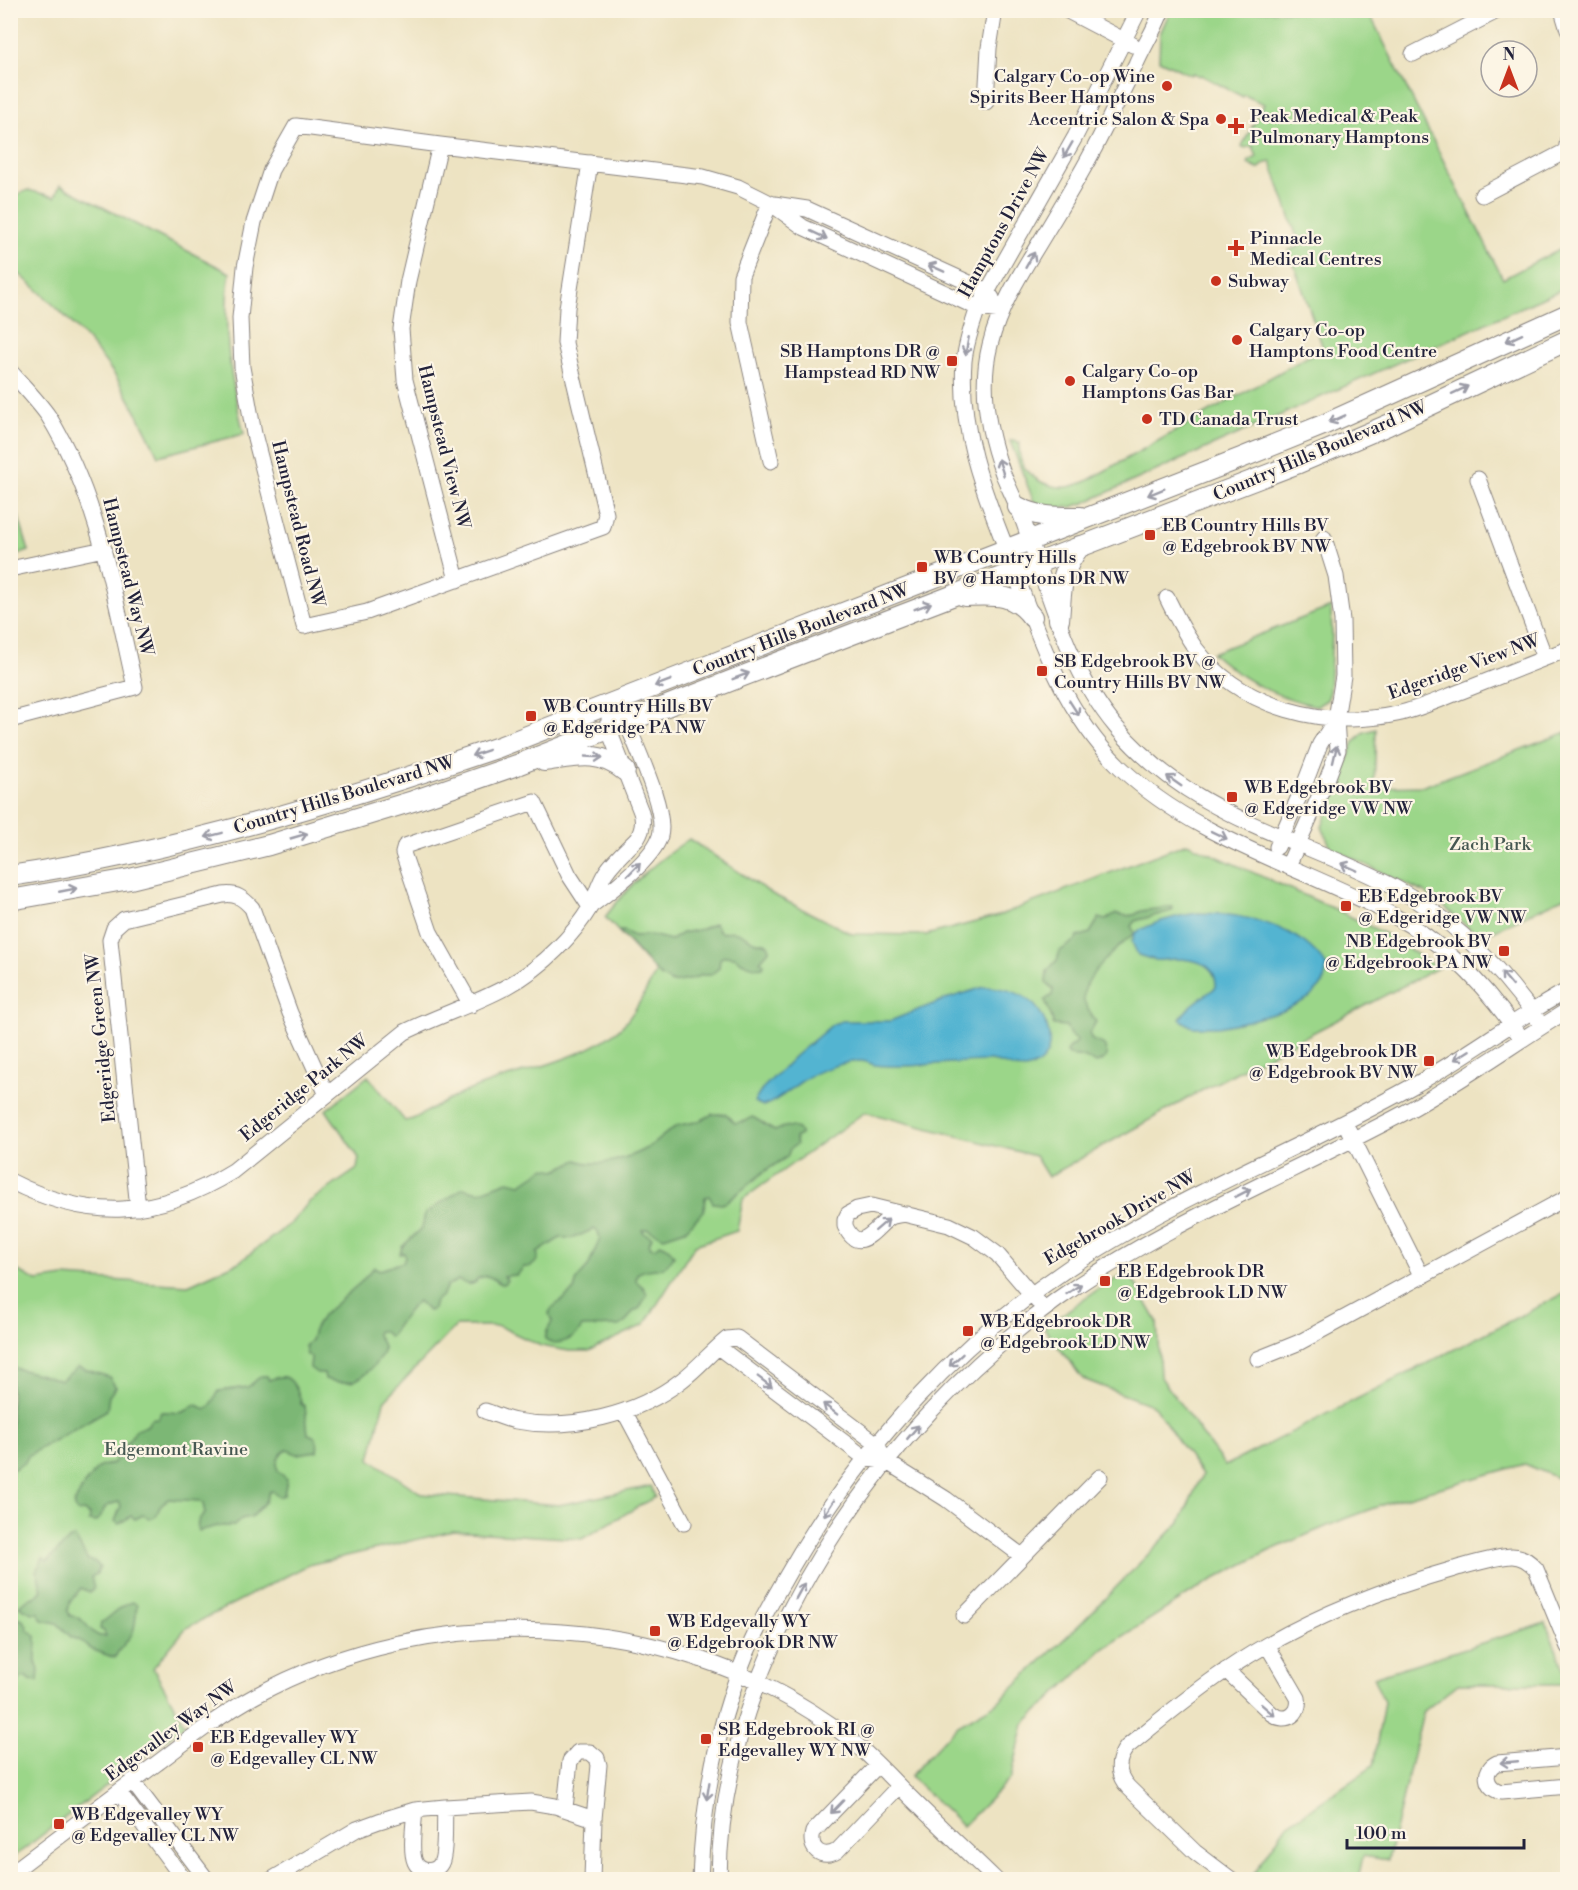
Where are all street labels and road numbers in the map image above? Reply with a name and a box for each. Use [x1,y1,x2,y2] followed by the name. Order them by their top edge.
[953,144,1055,302] street label: Hamptons Drive NW
[412,362,476,532] street label: Hampstead View NW
[1210,395,1431,507] street label: Country Hills Boulevard NW
[266,438,330,610] street label: Hampstead Road NW
[97,495,159,659] street label: Hampstead Way NW
[690,578,913,682] street label: Country Hills Boulevard NW
[1385,629,1544,705] street label: Edgeridge View NW
[231,750,458,840] street label: Country Hills Boulevard NW
[81,951,121,1124] street label: Edgeridge Green NW
[235,1029,373,1147] street label: Edgeridge Park NW
[1040,1165,1200,1271] street label: Edgebrook Drive NW
[101,1675,242,1787] street label: Edgevalley Way NW

